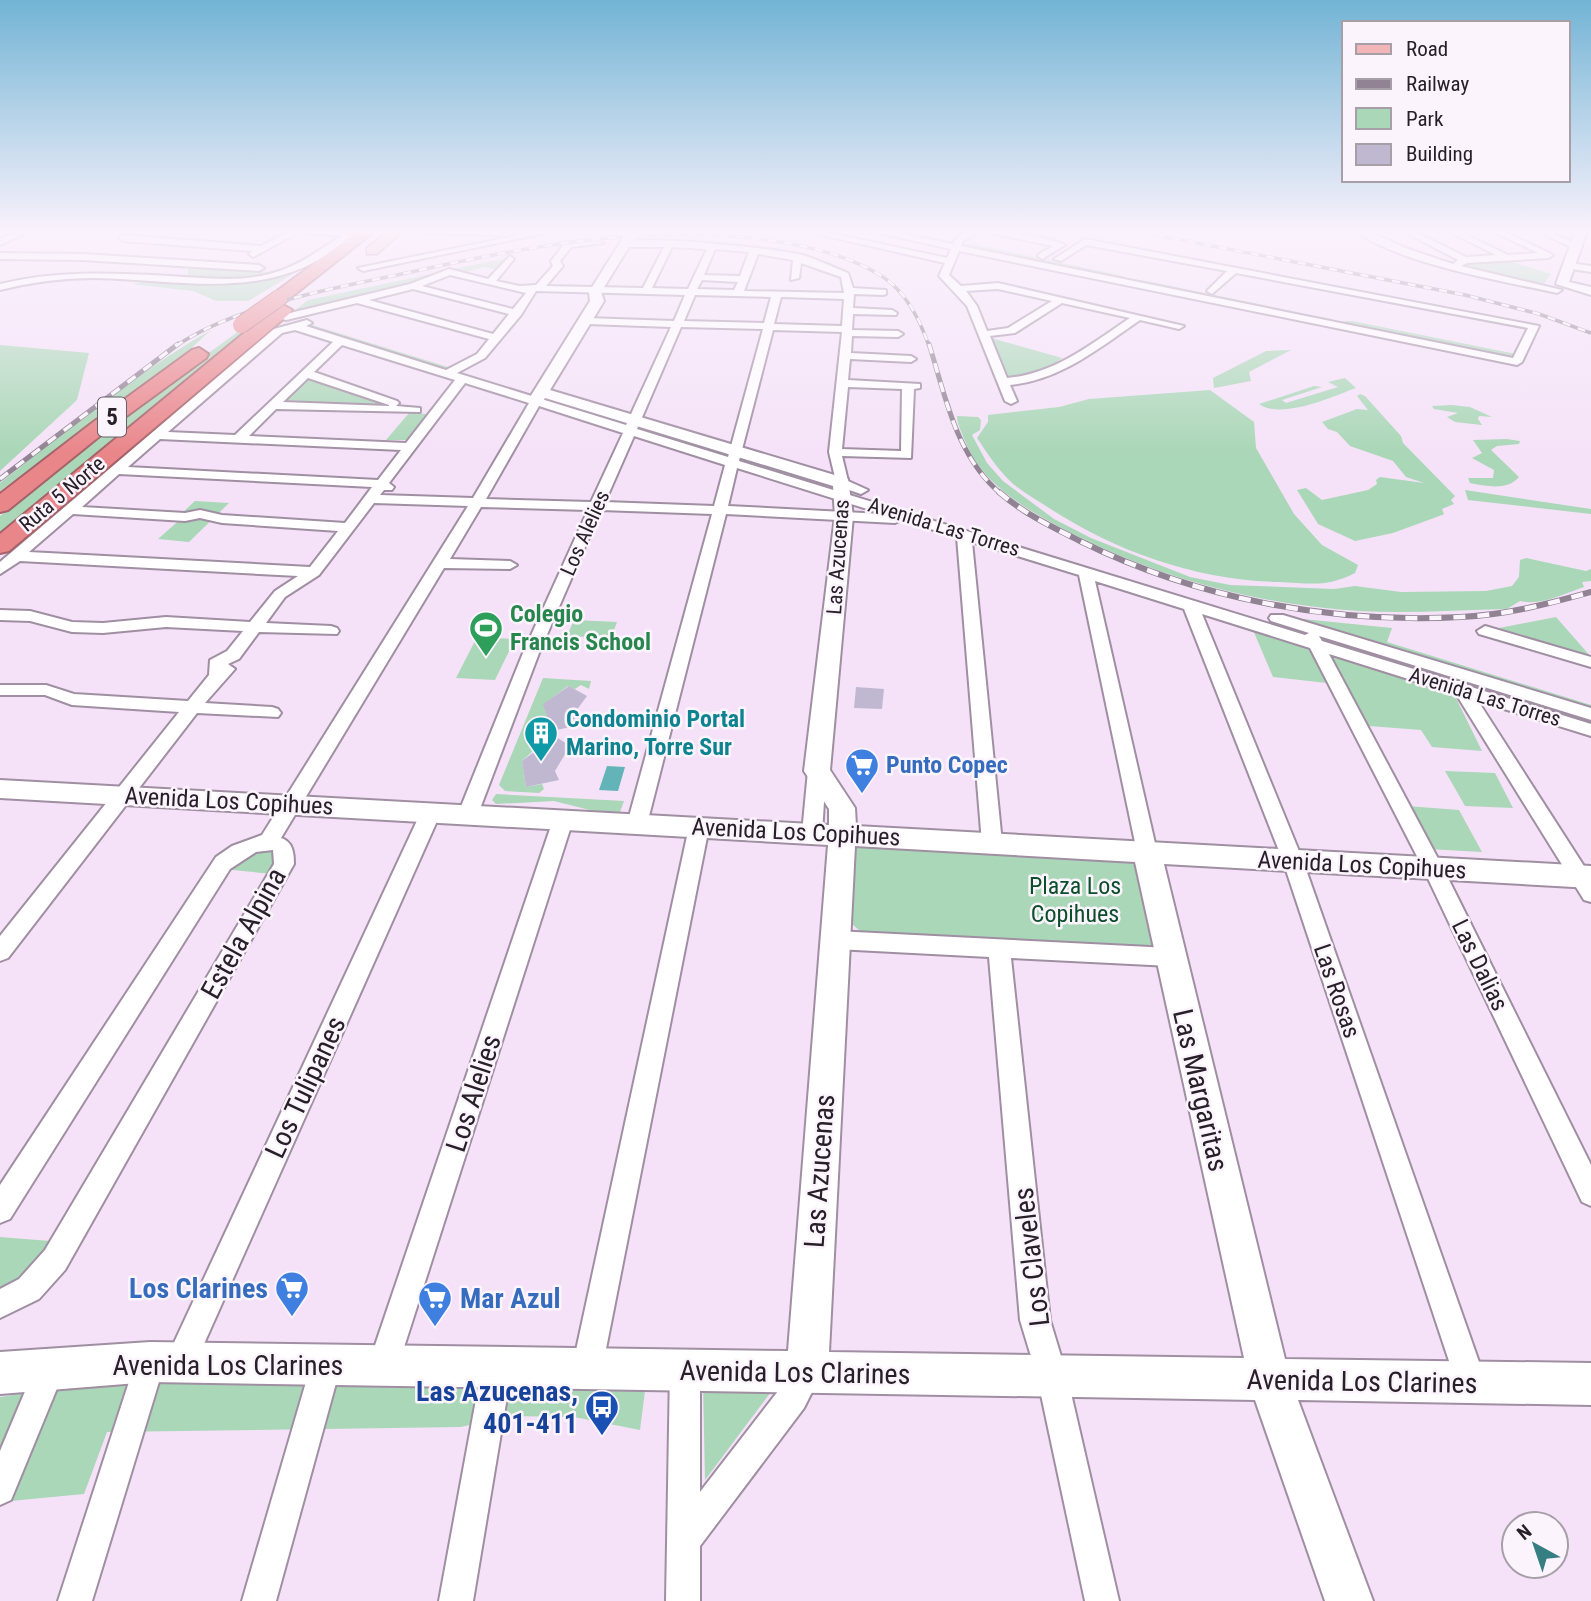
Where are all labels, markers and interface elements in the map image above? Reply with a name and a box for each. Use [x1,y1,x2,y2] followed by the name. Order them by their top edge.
[1342,21,1570,182] legend
[1406,37,1448,61] text: Road
[1406,72,1469,96] text: Railway
[1406,107,1444,131] text: Park
[1406,142,1473,166] text: Building
[98,398,126,436] road number: 5
[14,451,110,537] street label: Ruta 5 Norte
[556,487,614,579] street label: Los Alelies
[865,493,1023,561] street label: Avenida Las Torres
[822,499,854,615] street label: Las Azucenas
[510,600,651,656] place label: Colegio Francis School
[467,609,505,658] sports icon: Colegio Francis School
[1406,663,1564,731] street label: Avenida Las Torres
[566,705,745,761] place label: Condominio Portal Marino, Torre Sur
[522,714,560,763] building icon: Condominio Portal Marino, Torre Sur
[843,746,881,795] supermarket icon: Punto Copec
[886,751,1008,779] place label: Punto Copec
[124,782,334,820] street label: Avenida Los Copihues
[691,813,901,851] street label: Avenida Los Copihues
[1257,846,1467,884] street label: Avenida Los Copihues
[194,862,293,1004] street label: Estela Alpina
[1029,872,1121,928] park label: Plaza Los Copihues
[1446,915,1514,1015] street label: Las Dalias
[1308,940,1366,1042] street label: Las Rosas
[1166,1006,1235,1174] street label: Las Margaritas
[258,1011,353,1163] street label: Los Tulipanes
[439,1031,508,1156] street label: Los Alelies
[798,1093,841,1249] street label: Las Azucenas
[1007,1186,1056,1328] street label: Los Claveles
[273,1269,311,1318] supermarket icon: Los Clarines
[129,1272,268,1305] place label: Los Clarines
[416,1279,454,1328] supermarket icon: Mar Azul
[460,1282,561,1315] place label: Mar Azul
[113,1349,343,1382] street label: Avenida Los Clarines
[679,1354,911,1391] street label: Avenida Los Clarines
[1246,1363,1478,1400] street label: Avenida Los Clarines
[416,1375,578,1440] place label: Las Azucenas, 401-411
[583,1388,621,1437] bus stop icon: Las Azucenas, 401-411
[1500,1510,1570,1580] north arrow
[1513,1520,1536,1545] text: N

